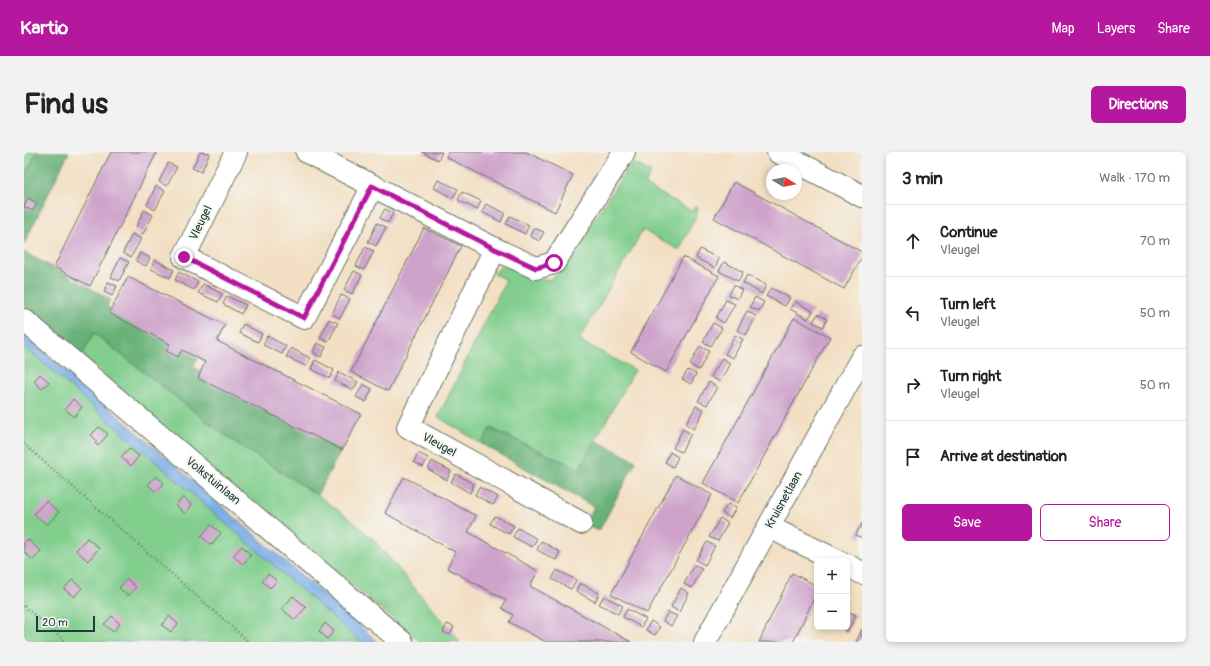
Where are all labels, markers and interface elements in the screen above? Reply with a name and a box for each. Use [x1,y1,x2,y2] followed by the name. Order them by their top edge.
[20,16,68,40] text: Kartio
[1052,20,1075,37] text: Map
[1097,20,1135,37] text: Layers
[1157,20,1190,37] text: Share
[1091,86,1186,123] button: Directions
[24,87,108,122] text: Find us
[766,164,802,200] north arrow
[902,168,943,189] text: 3 min
[1099,170,1170,186] text: Walk · 170 m
[186,203,216,243] street label: Vleugel
[940,223,998,242] text: Continue
[902,230,924,252] icon: ahead
[1140,233,1170,249] text: 70 m
[940,242,980,258] text: Vleugel
[175,248,193,266] route end
[545,254,563,272] route start
[940,295,996,314] text: Turn left
[902,302,924,324] icon: left
[1140,305,1170,321] text: 50 m
[940,314,980,330] text: Vleugel
[940,367,1001,386] text: Turn right
[902,374,924,396] icon: right
[1140,377,1170,393] text: 50 m
[940,386,980,402] text: Vleugel
[419,430,459,461] street label: Vleugel
[902,446,924,468] icon: arrive
[940,447,1067,466] text: Arrive at destination
[183,454,244,508] street label: Volkstuinlaan
[762,469,806,531] street label: Kruisnetlaan
[902,504,1032,541] button: Save
[1040,504,1170,541] button: Share
[814,558,850,630] map controls
[814,558,850,594] button: +
[814,594,850,630] button: −
[36,614,95,633] scale bar
[42,616,68,629] text: 20 m

